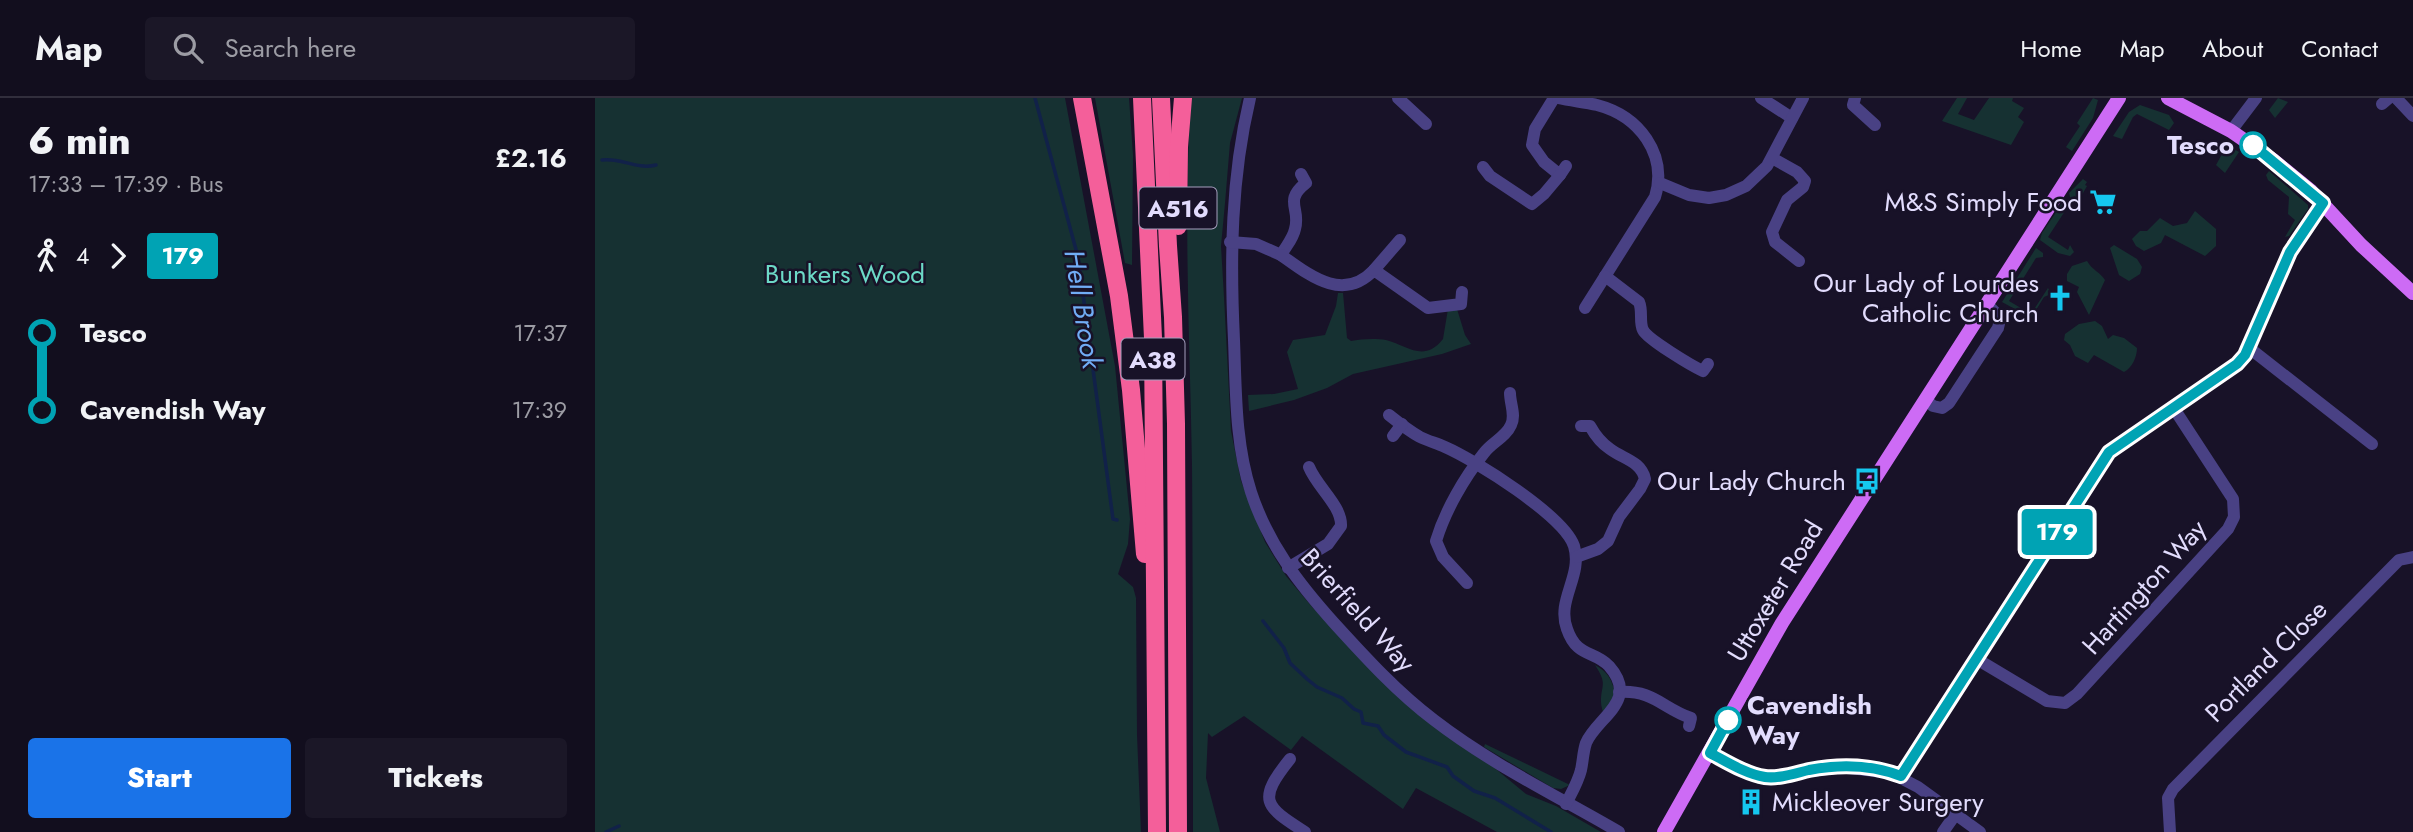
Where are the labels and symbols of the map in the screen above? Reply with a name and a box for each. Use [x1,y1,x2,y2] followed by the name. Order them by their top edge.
[2167,126,2234,164] place label: Tesco
[2240,132,2266,158] marker: Tesco
[1885,183,2082,221] place label: M&S Simply Food
[2088,187,2118,217] supermarket icon: M&S Simply Food
[1139,188,1217,228] road number: A516
[1053,246,1113,373] water label: Hell Brook
[765,255,925,293] park label: Bunkers Wood
[1813,264,2039,332] place label: Our Lady of Lourdes Catholic Church
[2045,283,2075,313] church icon: Our Lady of Lourdes Catholic Church
[1121,338,1185,380] road number: A38
[1657,462,1846,500] place label: Our Lady Church
[1852,466,1882,496] bus stop icon: Our Lady Church
[2017,509,2097,555] line badge: 179
[2073,511,2215,663] street label: Hartington Way
[1718,513,1832,669] street label: Uttoxeter Road
[1292,539,1425,681] street label: Brierfield Way
[2196,591,2336,731] street label: Portland Close
[1747,686,1872,754] place label: Cavendish Way
[1715,707,1741,733] marker: Cavendish Way
[1772,783,1984,821] place label: Mickleover Surgery
[1736,787,1766,817] building icon: Mickleover Surgery

